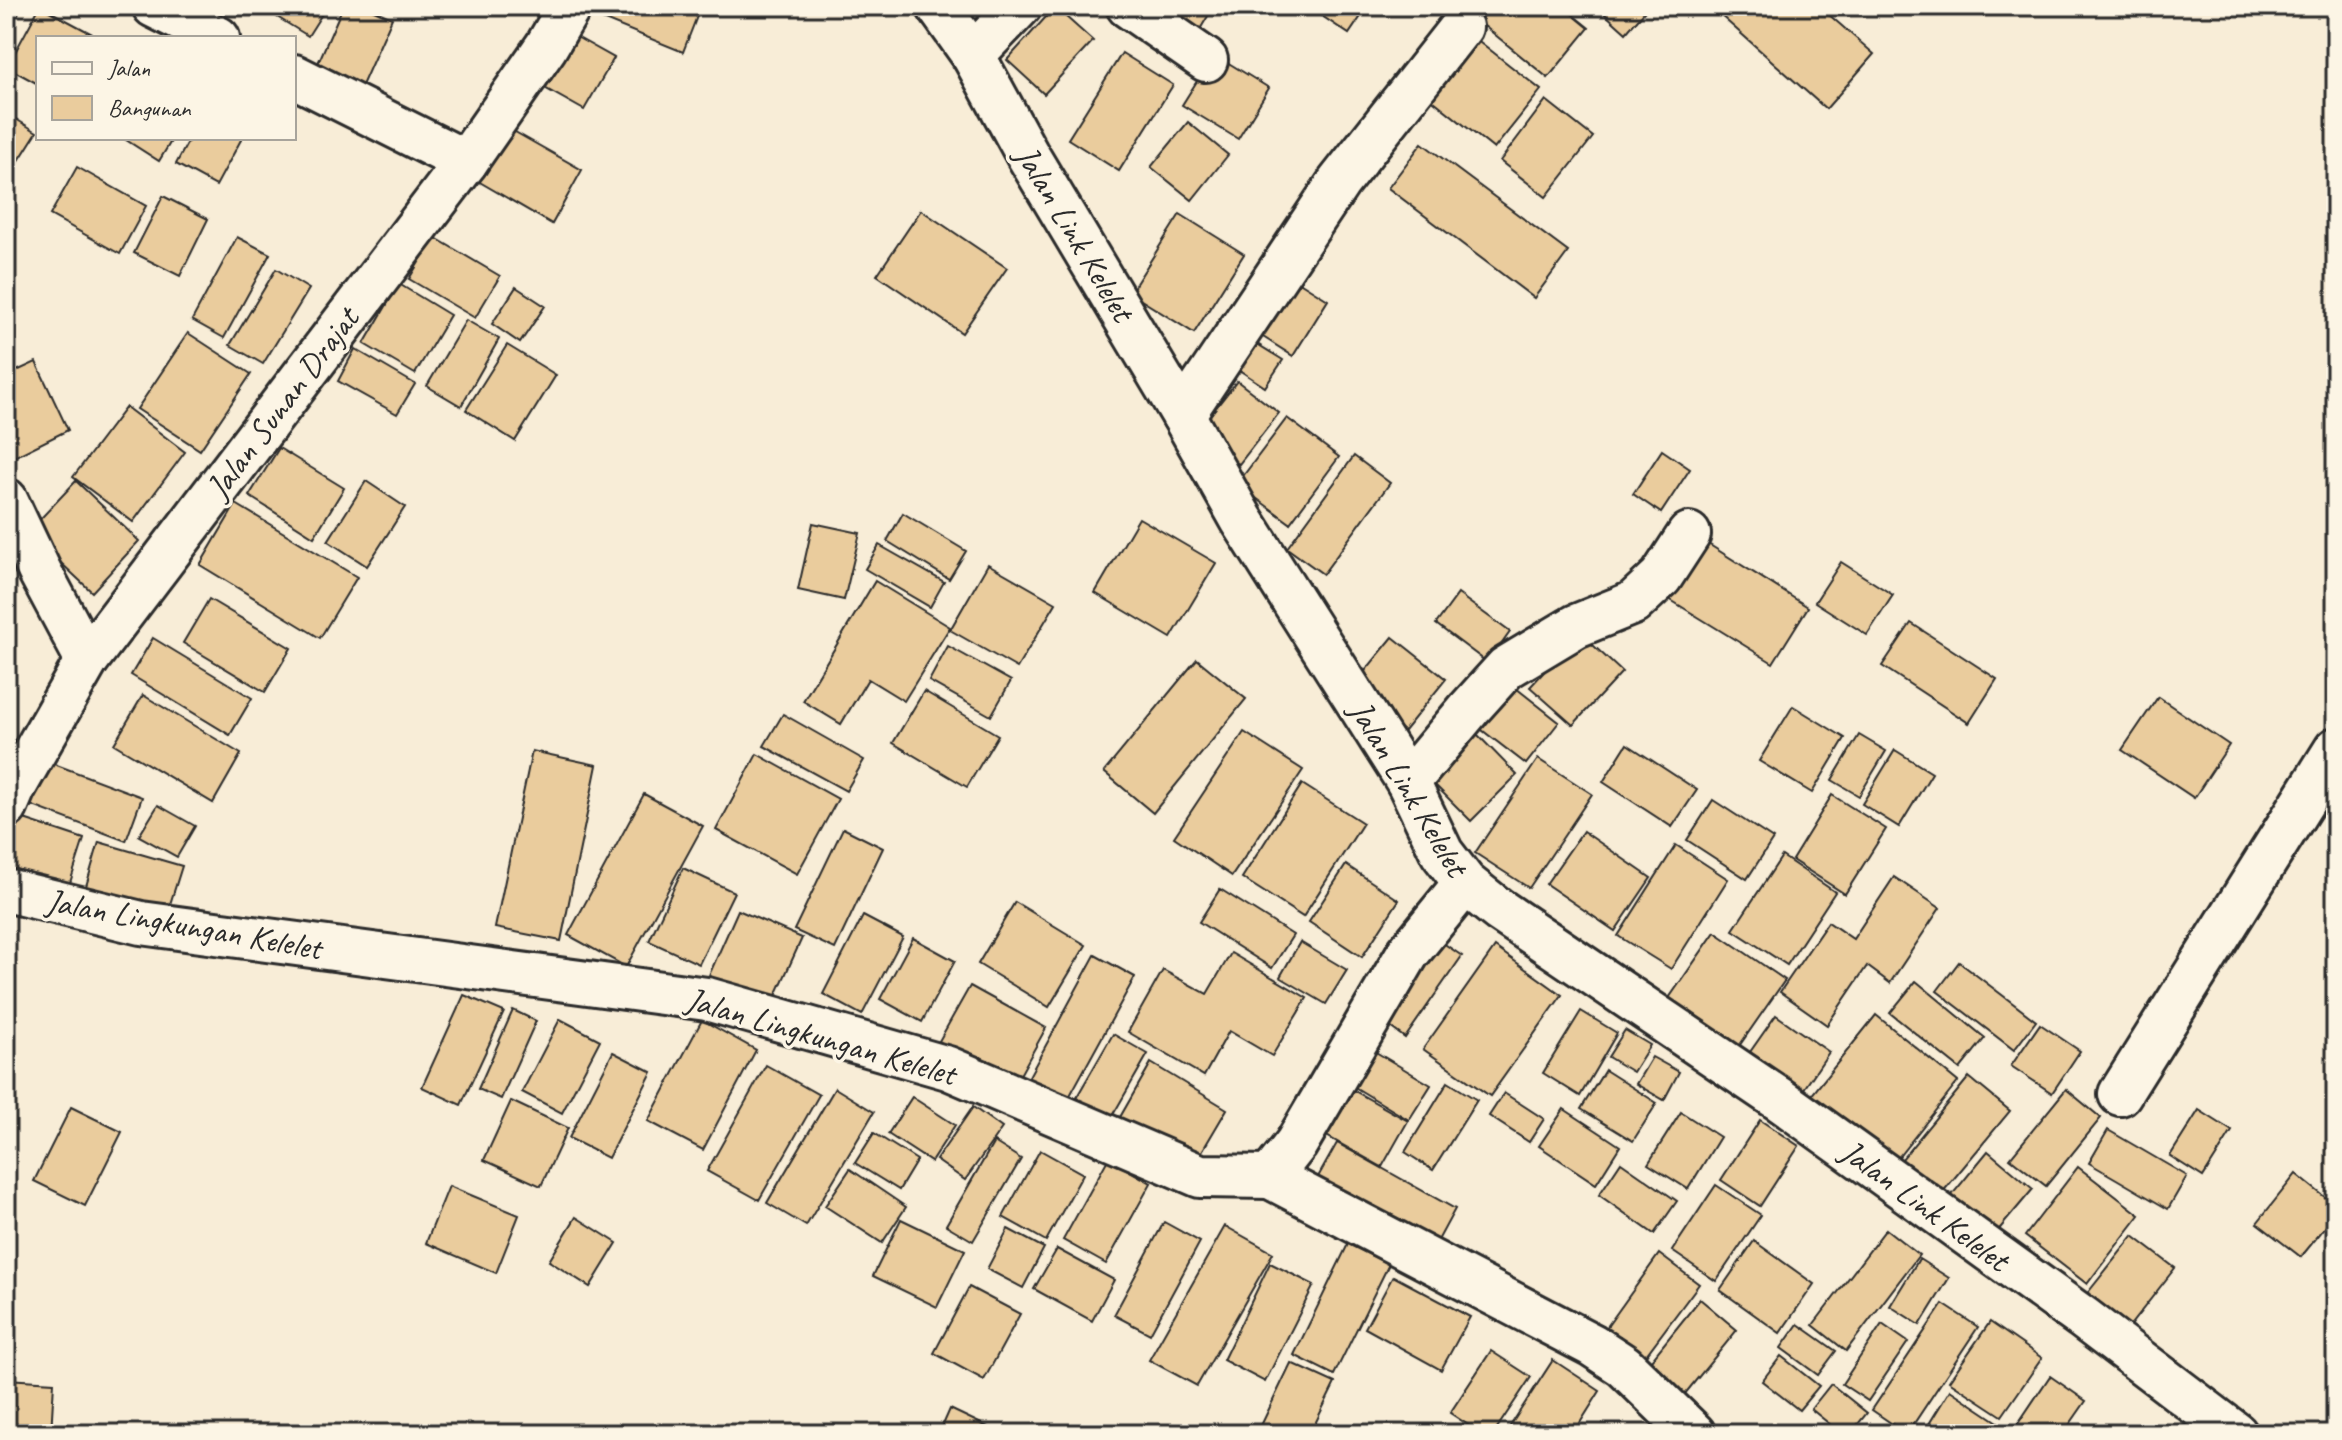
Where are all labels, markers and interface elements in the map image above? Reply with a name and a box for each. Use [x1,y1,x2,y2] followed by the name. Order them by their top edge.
[36,36,296,140] legend
[107,53,150,83] text: Jalan
[108,93,192,123] text: Bangunan
[1005,136,1146,332] street label: Jalan Link Kelelet
[195,296,370,509] street label: Jalan Sunan Drajat
[1339,691,1480,887] street label: Jalan Link Kelelet
[41,878,328,970] street label: Jalan Lingkungan Kelelet
[680,976,964,1096] street label: Jalan Lingkungan Kelelet
[1831,1128,2020,1283] street label: Jalan Link Kelelet

